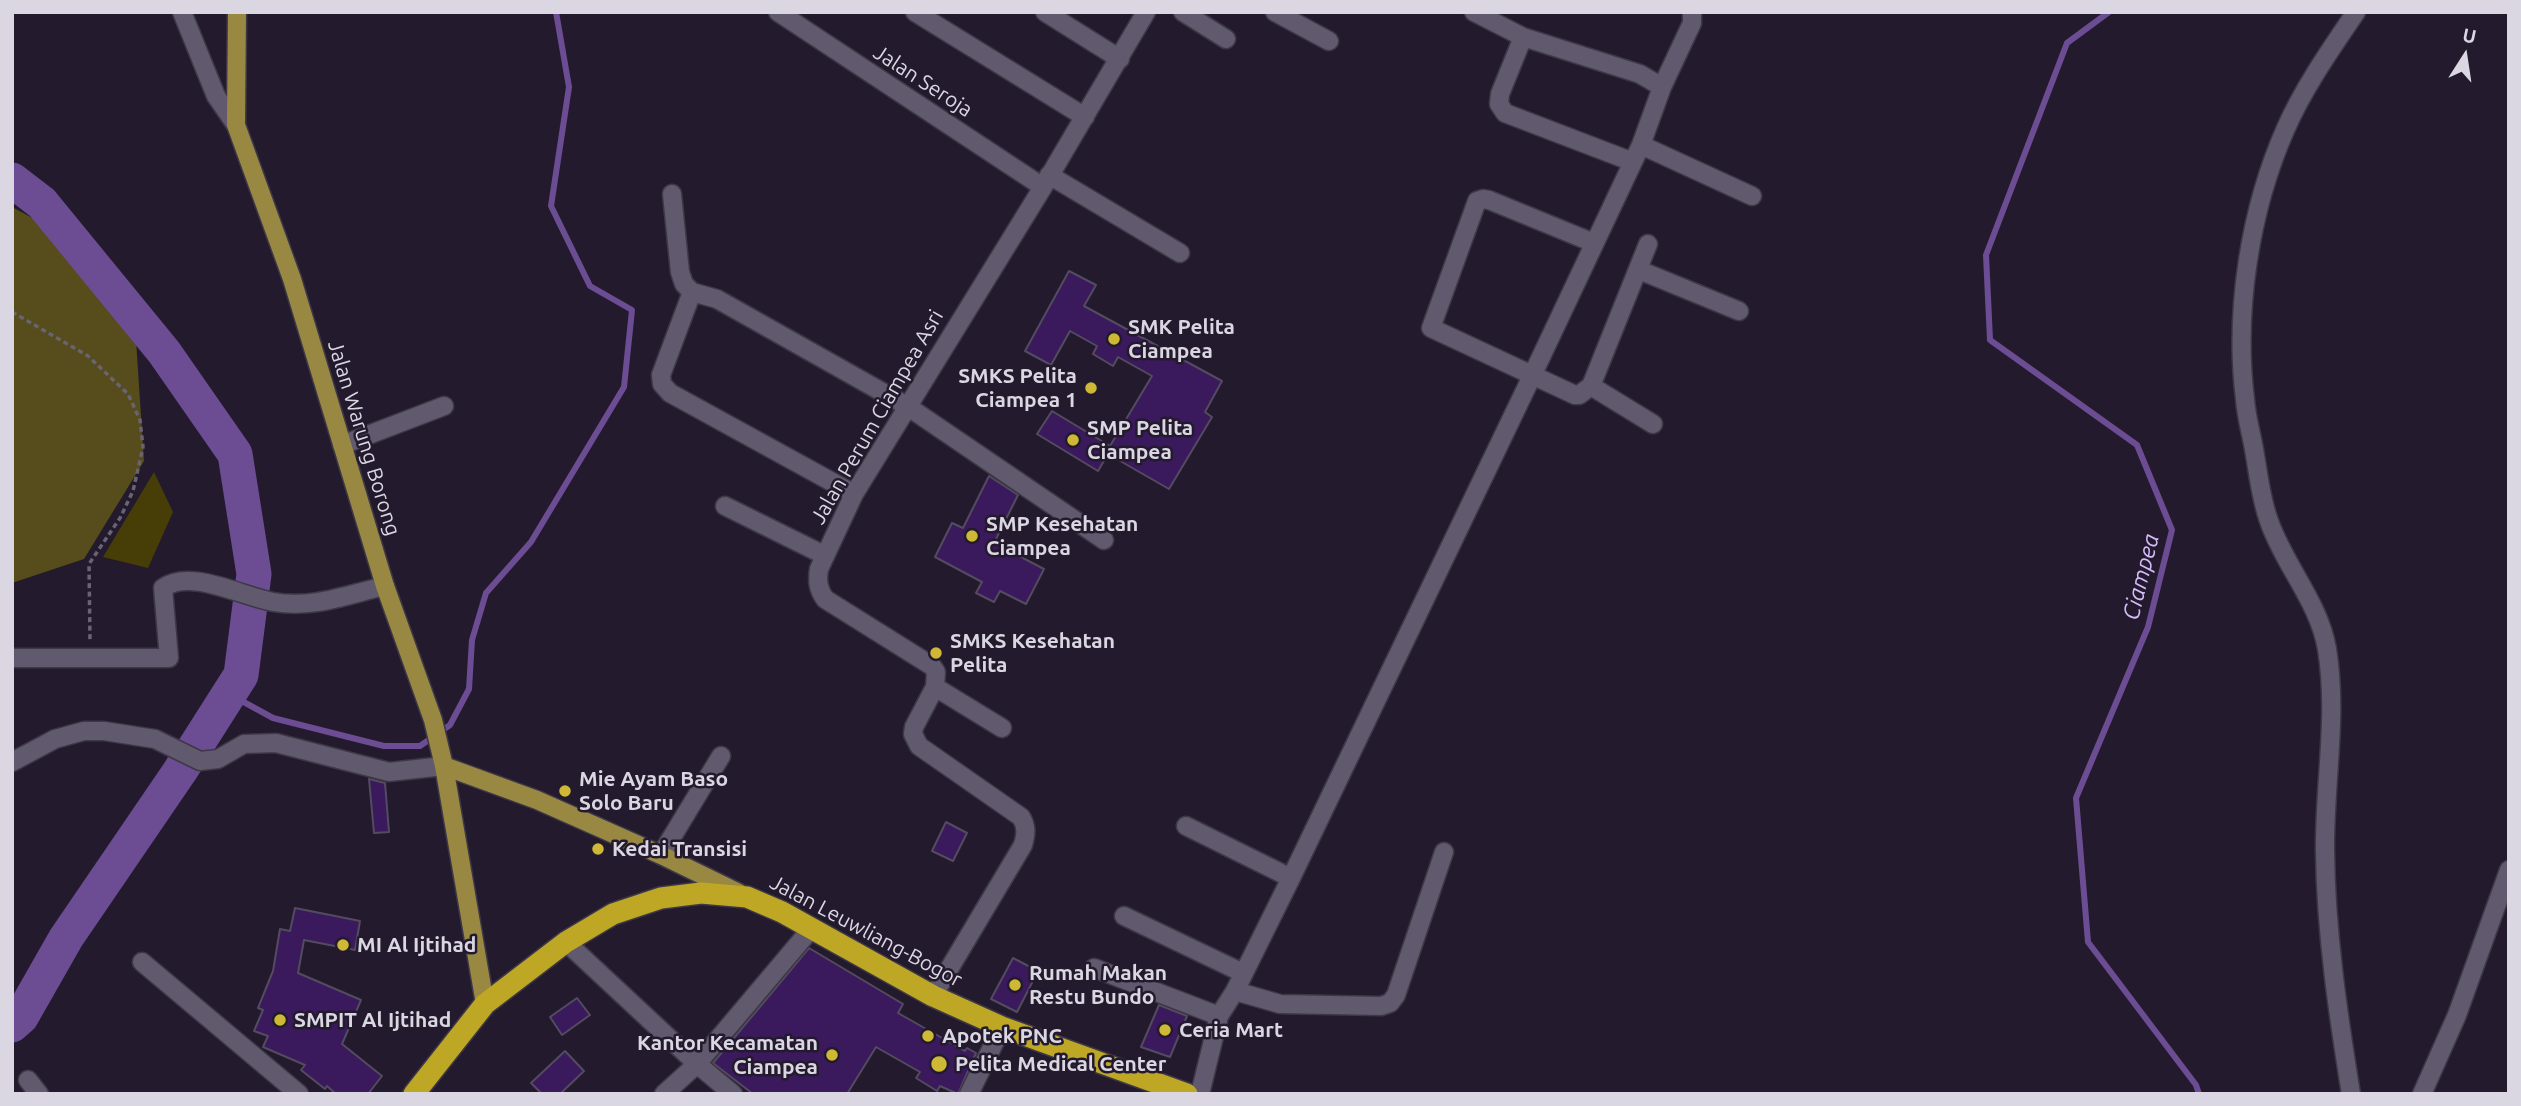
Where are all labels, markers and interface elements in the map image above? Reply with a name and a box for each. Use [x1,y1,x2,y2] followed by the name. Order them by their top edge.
[2430,21,2500,91] north arrow
[2461,23,2478,48] text: U
[869,40,977,122] street label: Jalan Seroja
[805,305,949,529] street label: Jalan Perum Ciampea Asri
[1128,314,1235,364] place label: SMK Pelita Ciampea
[1106,331,1122,347] marker: SMK Pelita Ciampea
[322,337,406,539] street label: Jalan Warung Borong
[958,363,1077,413] place label: SMKS Pelita Ciampea 1
[1083,380,1099,396] marker: SMKS Pelita Ciampea 1
[1087,415,1193,465] place label: SMP Pelita Ciampea
[1065,432,1081,448] marker: SMP Pelita Ciampea
[986,511,1138,561] place label: SMP Kesehatan Ciampea
[964,528,980,544] marker: SMP Kesehatan Ciampea
[2117,531,2165,623] water label: Ciampea
[950,628,1115,678] place label: SMKS Kesehatan Pelita
[928,645,944,661] marker: SMKS Kesehatan Pelita
[579,766,728,816] place label: Mie Ayam Baso Solo Baru
[557,783,573,799] marker: Mie Ayam Baso Solo Baru
[612,836,747,862] place label: Kedai Transisi
[590,841,606,857] marker: Kedai Transisi
[765,870,967,992] street label: Jalan Leuwliang-Bogor
[357,932,476,958] place label: MI Al Ijtihad
[335,937,351,953] marker: MI Al Ijtihad
[1029,960,1167,1010] place label: Rumah Makan Restu Bundo
[1007,977,1023,993] marker: Rumah Makan Restu Bundo
[294,1007,451,1033] place label: SMPIT Al Ijtihad
[272,1012,288,1028] marker: SMPIT Al Ijtihad
[1179,1017,1283,1043] place label: Ceria Mart
[1157,1022,1173,1038] marker: Ceria Mart
[942,1023,1062,1049] place label: Apotek PNC
[920,1028,936,1044] marker: Apotek PNC
[637,1030,818,1080] place label: Kantor Kecamatan Ciampea
[824,1047,840,1063] marker: Kantor Kecamatan Ciampea
[955,1051,1166,1077] place label: Pelita Medical Center
[929,1054,949,1074] marker: Pelita Medical Center

